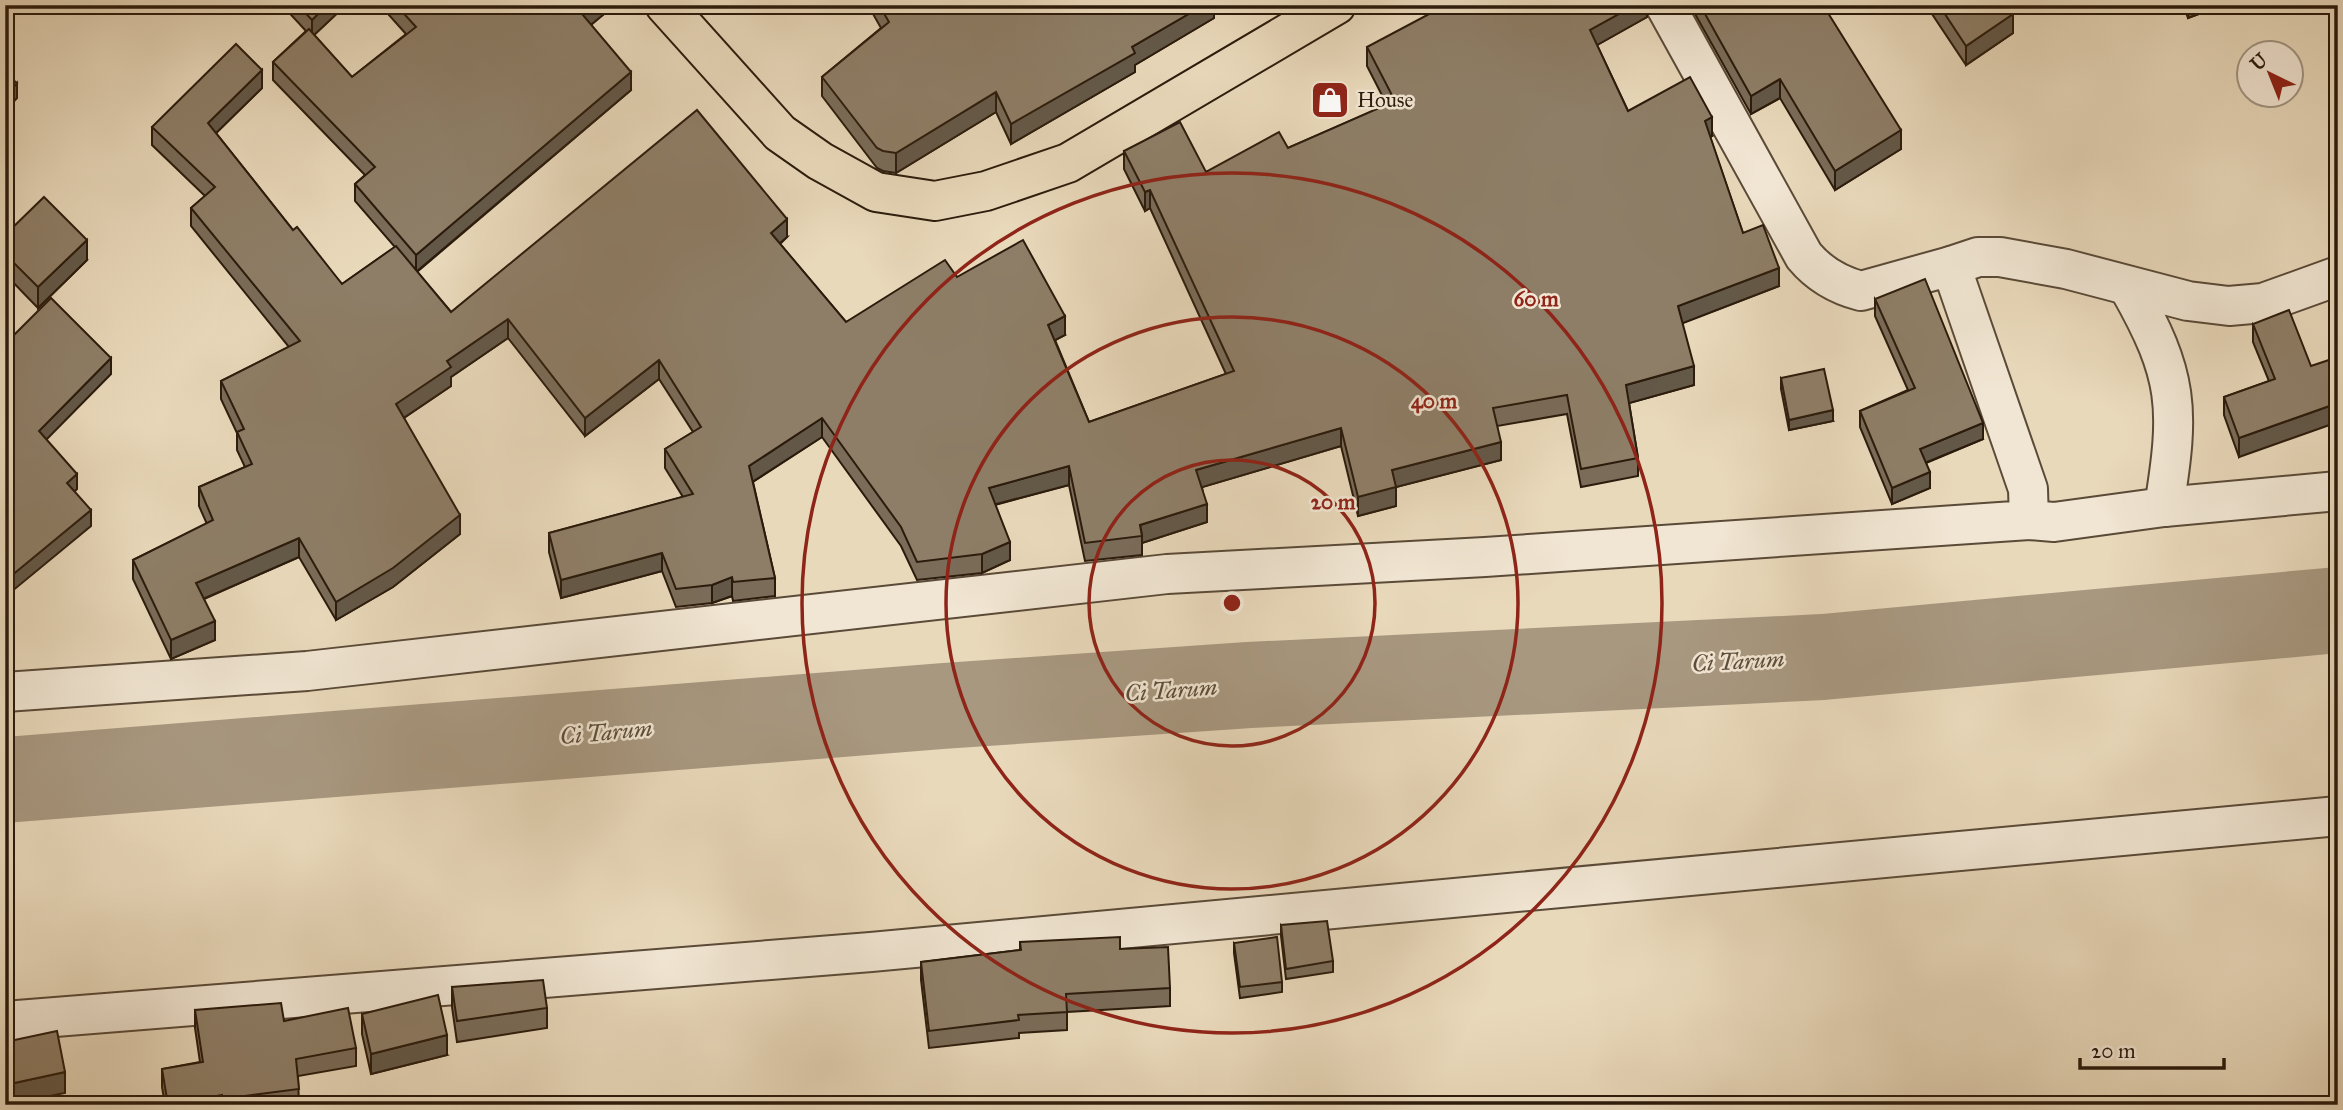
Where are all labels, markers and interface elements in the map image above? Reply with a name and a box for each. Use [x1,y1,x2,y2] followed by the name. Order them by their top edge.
[2234,38,2304,108] north arrow
[2245,48,2273,75] text: U
[1309,79,1351,121] shop icon: House
[1357,87,1413,113] place label: House
[1513,286,1559,312] text: 60 m
[1411,388,1457,414] text: 40 m
[1311,489,1356,515] text: 20 m
[1220,591,1244,615] centre of rings
[1691,645,1786,677] water label: Ci Tarum
[1124,673,1219,707] water label: Ci Tarum
[559,714,654,750] water label: Ci Tarum
[2080,1026,2224,1070] scale bar
[2091,1038,2136,1064] text: 20 m

